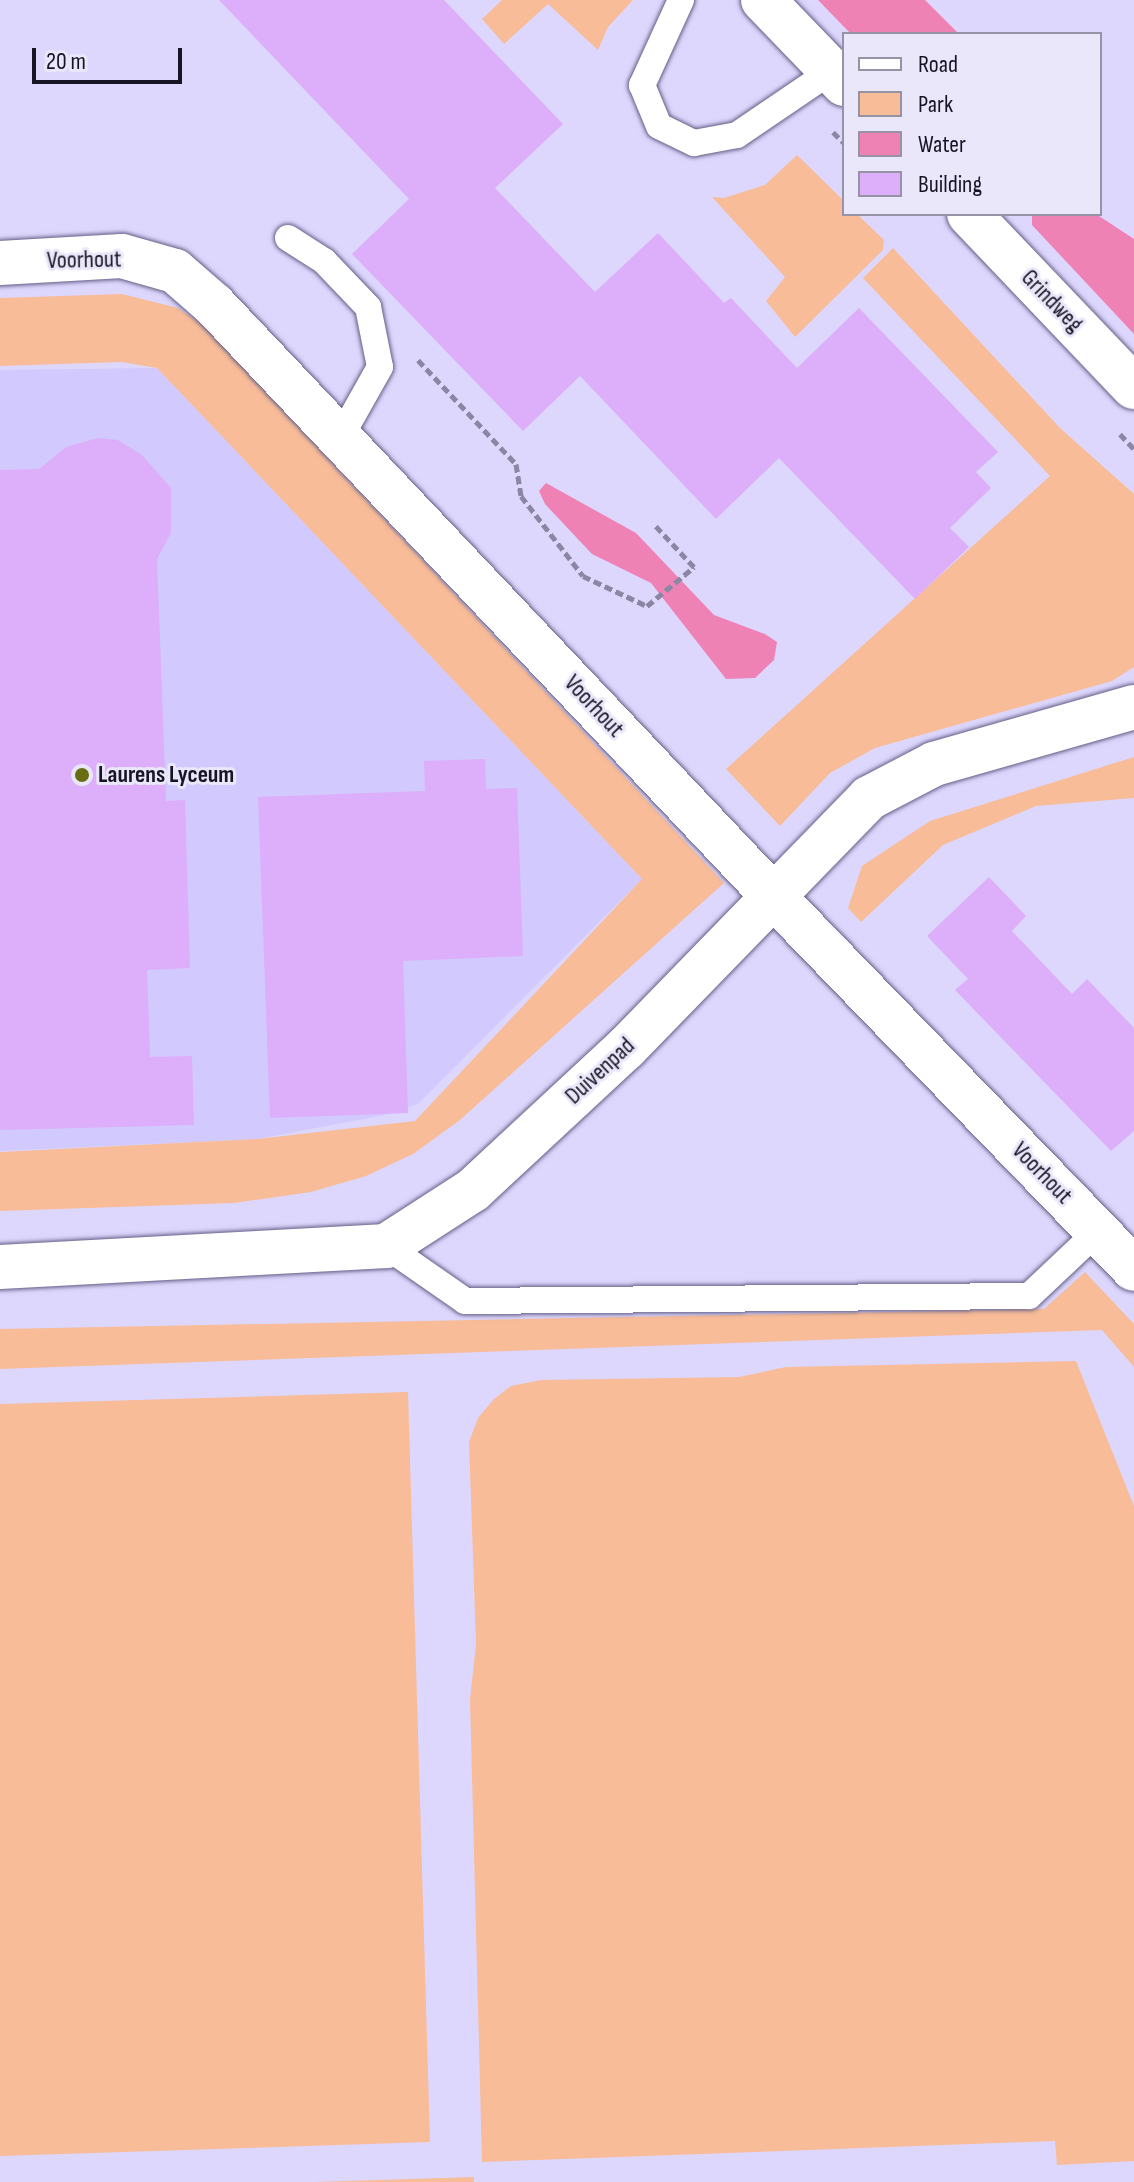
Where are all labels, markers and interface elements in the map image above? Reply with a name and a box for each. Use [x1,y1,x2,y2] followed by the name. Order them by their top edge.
[36,32,186,82] scale bar
[842,32,1102,216] legend
[46,47,86,76] text: 20 m
[918,50,958,79] text: Road
[918,90,953,119] text: Park
[918,130,966,159] text: Water
[918,170,982,199] text: Building
[47,245,121,275] street label: Voorhout
[1015,264,1089,338] street label: Grindweg
[558,669,630,743] street label: Voorhout
[98,761,234,789] place label: Laurens Lyceum
[73,766,91,784] marker: Laurens Lyceum
[559,1032,641,1110] street label: Duivenpad
[1006,1136,1078,1210] street label: Voorhout

